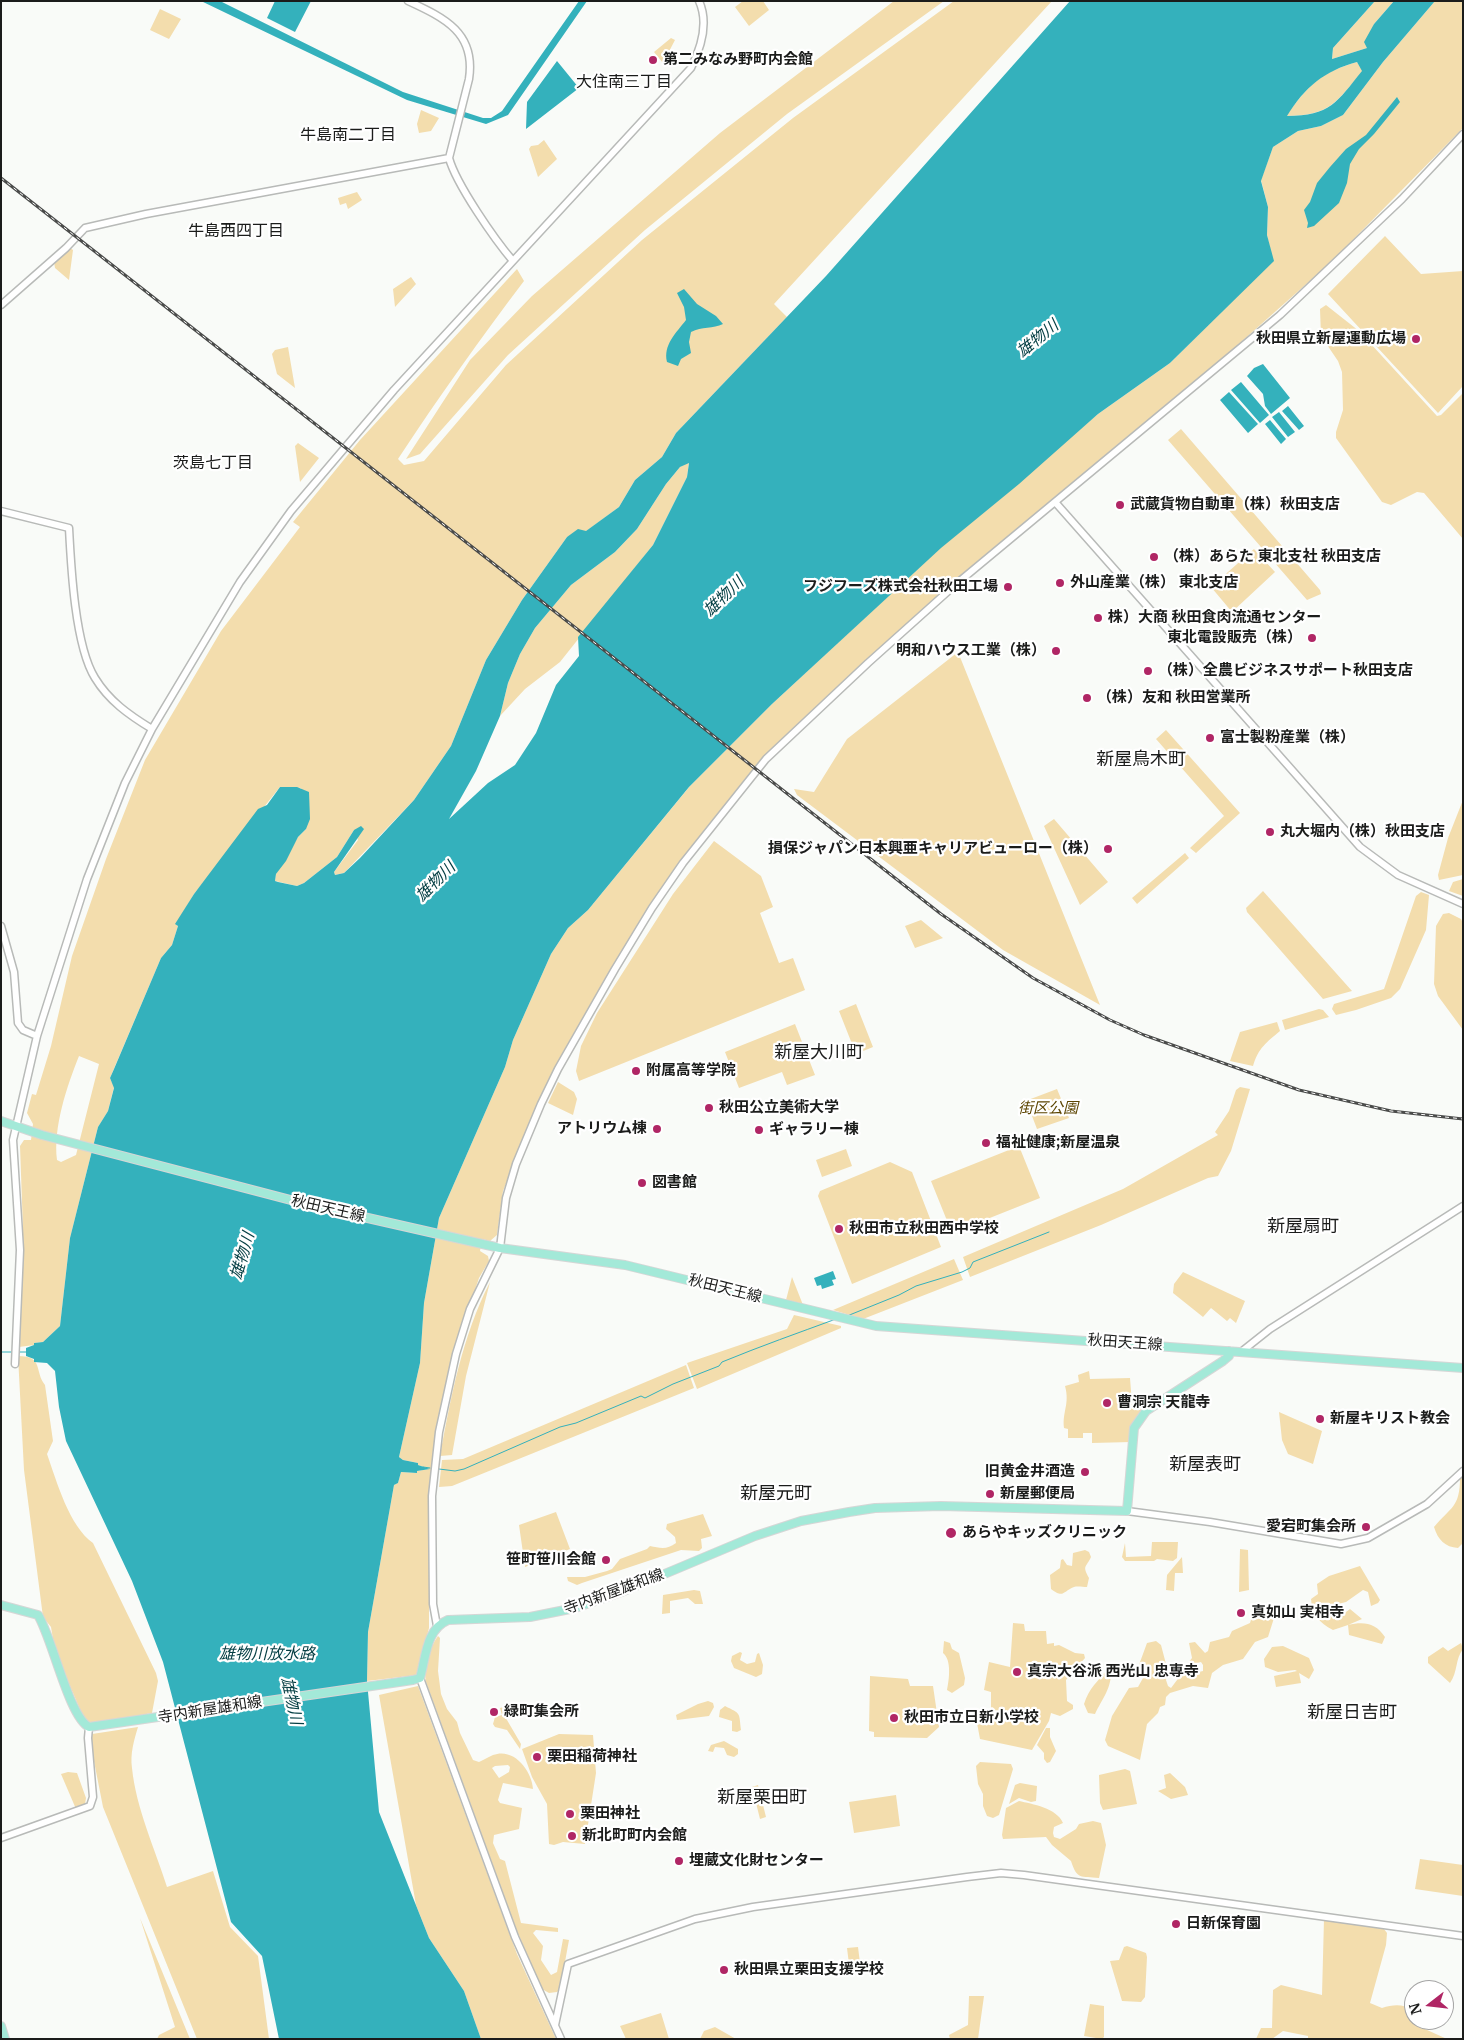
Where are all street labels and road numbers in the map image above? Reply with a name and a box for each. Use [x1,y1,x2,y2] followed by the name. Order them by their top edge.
[289,1192,367,1226] street label: 秋田天王線
[686,1271,764,1307] street label: 秋田天王線
[1087,1331,1163,1355] street label: 秋田天王線
[562,1566,666,1618] street label: 寺内新屋雄和線
[157,1693,263,1727] street label: 寺内新屋雄和線

